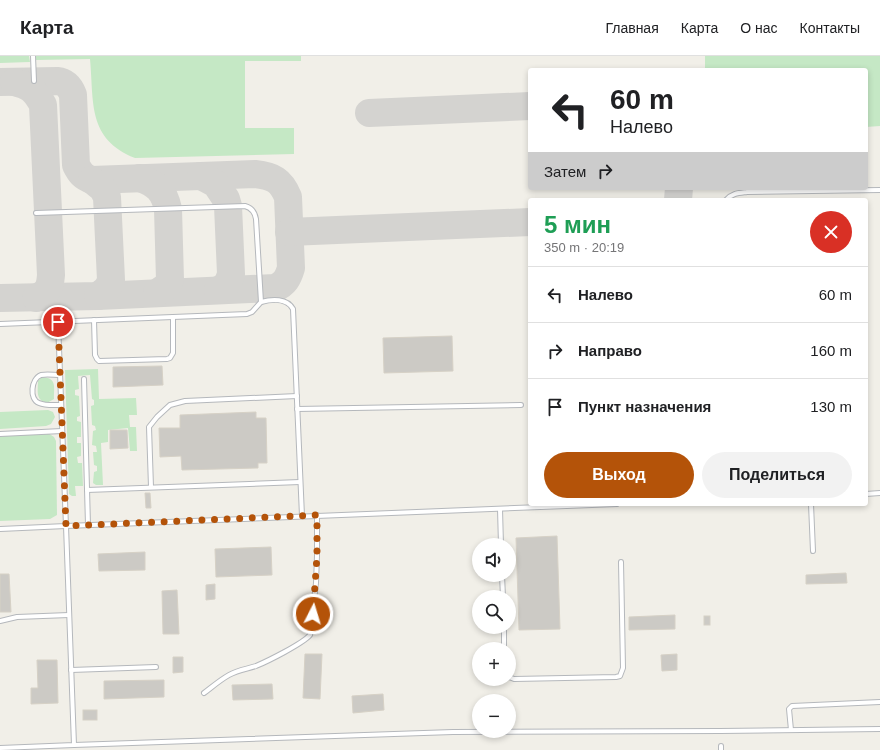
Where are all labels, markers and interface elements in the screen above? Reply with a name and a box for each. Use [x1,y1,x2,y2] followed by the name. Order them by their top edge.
[20,17,74,38] text: Карта
[605,20,659,36] text: Главная
[681,20,718,36] text: Карта
[740,20,778,36] text: О нас
[800,20,860,36] text: Контакты
[544,84,596,136] icon: left
[610,84,674,115] text: 60 m
[610,117,673,137] text: Налево
[594,160,616,182] icon: right
[544,163,586,180] text: Затем
[544,211,611,238] text: 5 мин
[810,211,852,253] button: close
[544,240,624,255] text: 350 m · 20:19
[544,284,566,306] icon: left
[578,286,633,303] text: Налево
[819,286,852,303] text: 60 m
[41,305,75,339] pin
[47,311,69,333] icon: arrive
[544,340,566,362] icon: right
[578,342,642,359] text: Направо
[810,342,852,359] text: 160 m
[544,396,566,418] icon: arrive
[578,398,711,415] text: Пункт назначения
[810,398,852,415] text: 130 m
[544,452,694,498] button: Выход
[702,452,852,498] button: Поделиться
[472,538,516,738] map controls
[472,538,516,582] button: sound
[472,590,516,634] button: search
[292,593,334,635] position arrow
[472,642,516,686] button: +
[472,694,516,738] button: −

